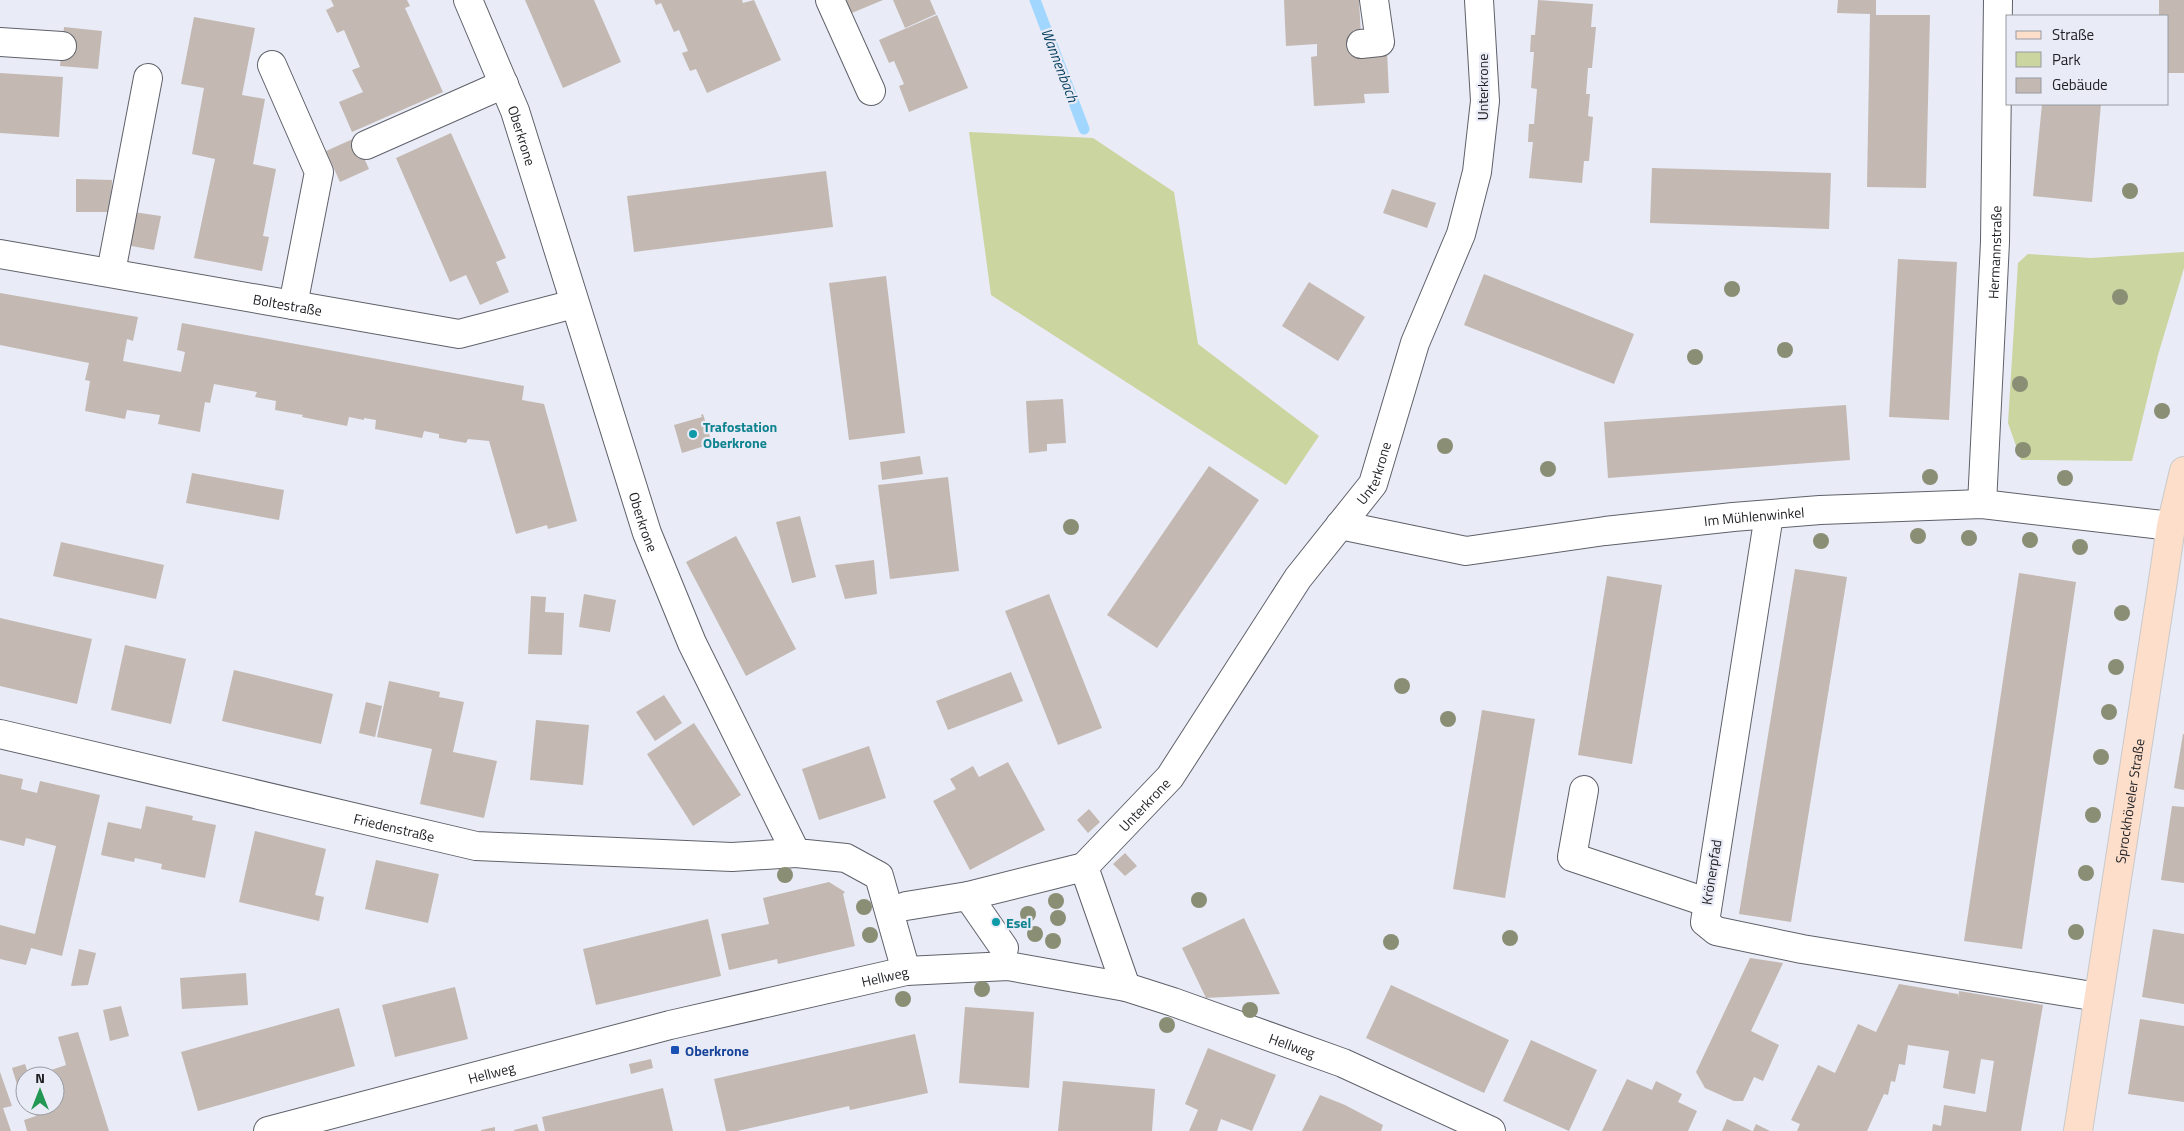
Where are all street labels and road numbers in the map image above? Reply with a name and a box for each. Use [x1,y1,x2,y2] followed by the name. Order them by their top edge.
[1472,54,1493,120] street label: Unterkrone
[503,102,542,168] street label: Oberkrone
[1982,205,2006,300] street label: Hermannstraße
[252,288,324,320] street label: Boltestraße
[1351,439,1396,508] street label: Unterkrone
[624,489,664,555] street label: Oberkrone
[1703,501,1805,531] street label: Im Mühlenwinkel
[2109,737,2149,865] street label: Sprockhöveler Straße
[1113,773,1175,836] street label: Unterkrone
[352,807,437,846] street label: Friedenstraße
[1695,838,1727,906] street label: Krönerpfad
[859,960,910,991] street label: Hellweg
[1266,1027,1318,1063] street label: Hellweg
[466,1056,517,1088] street label: Hellweg

